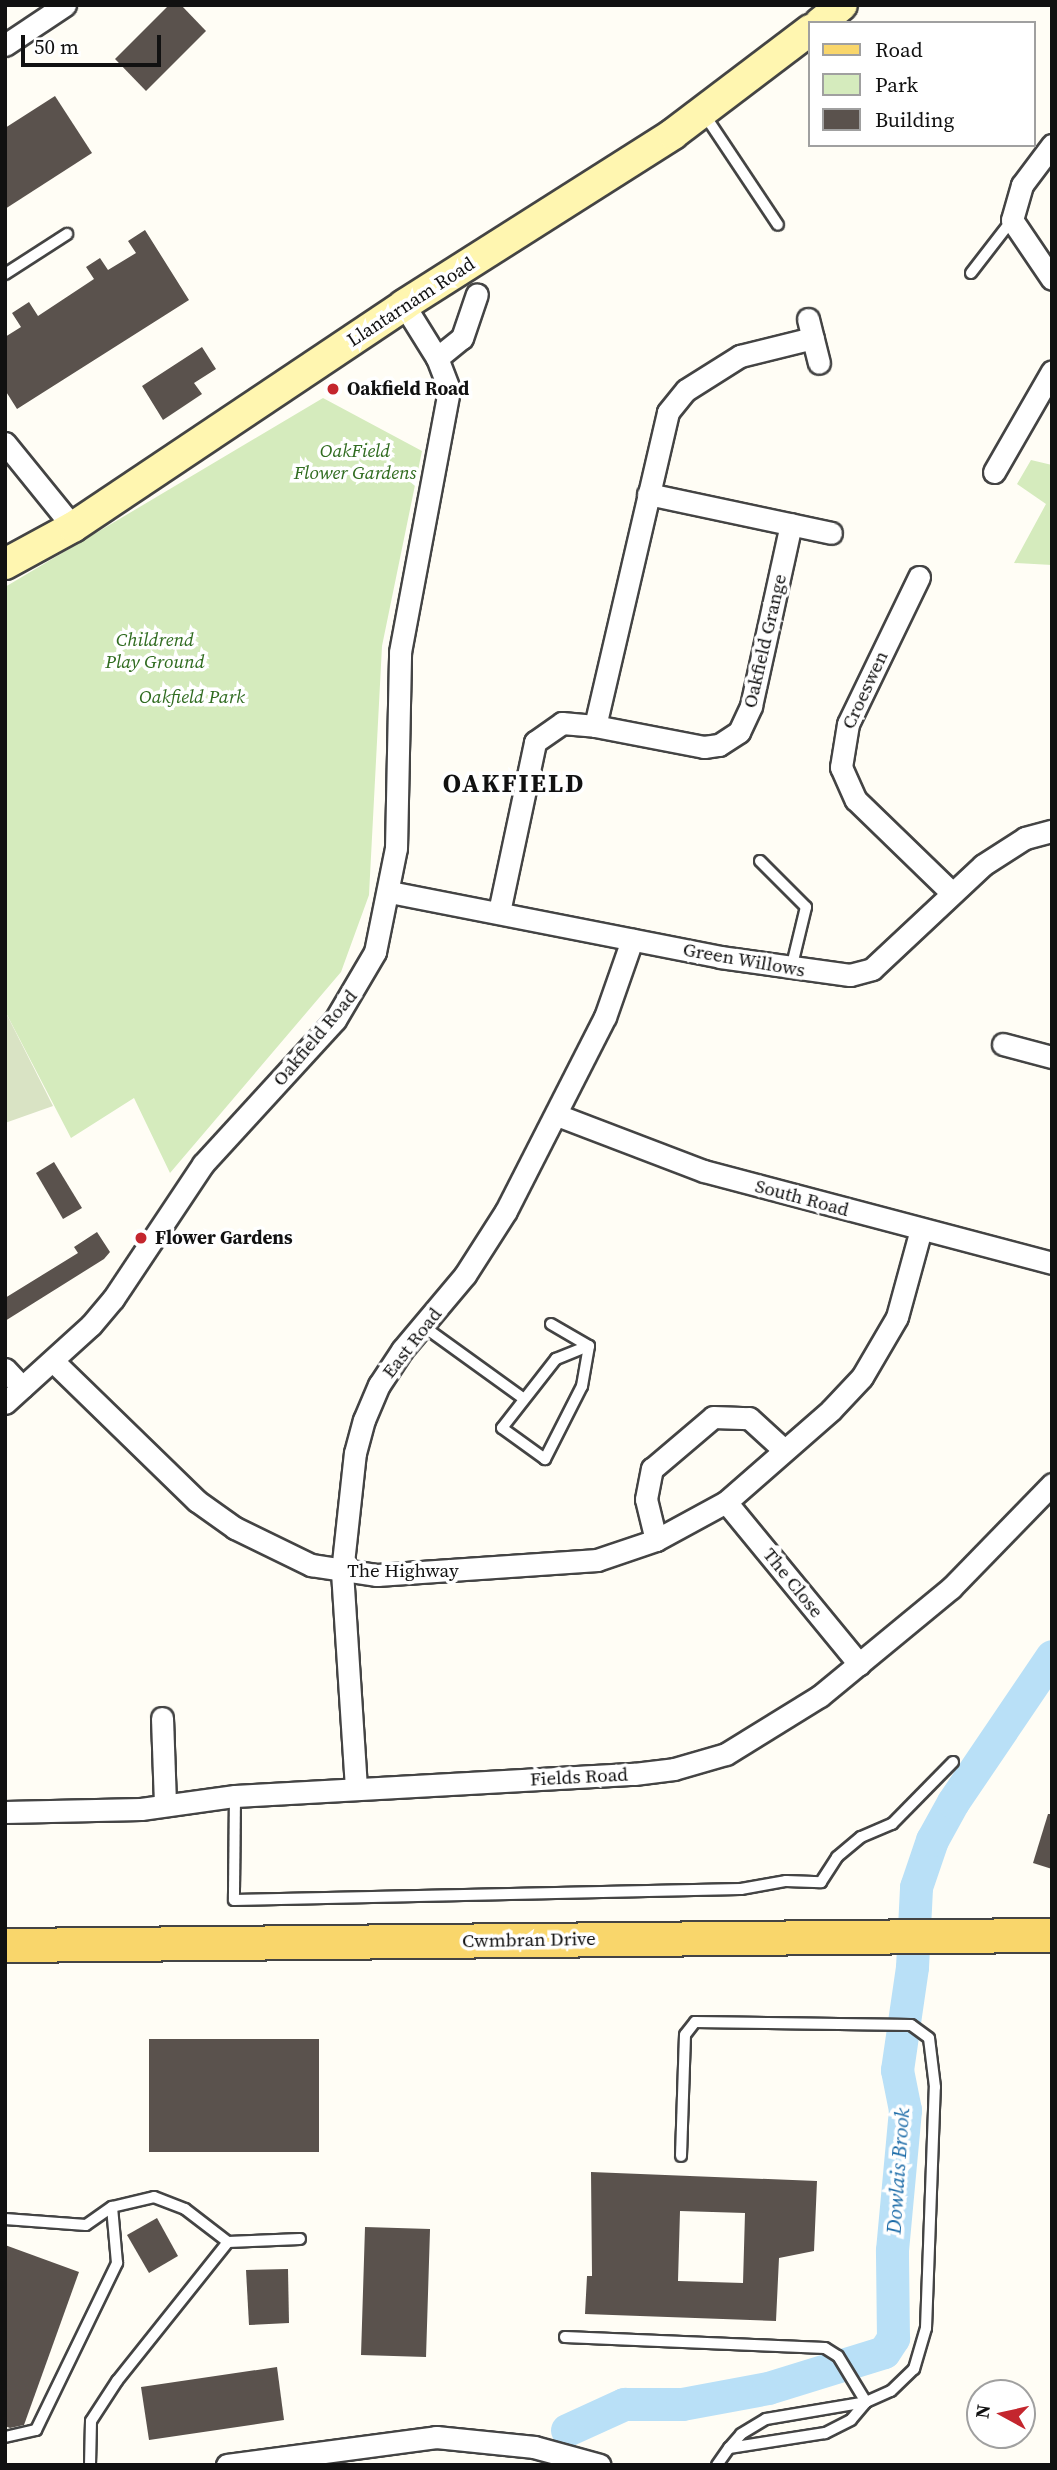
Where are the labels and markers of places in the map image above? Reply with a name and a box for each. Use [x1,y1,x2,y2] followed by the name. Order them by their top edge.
[347,378,469,400] place label: Oakfield Road
[325,381,341,397] marker: Oakfield Road
[155,1227,293,1249] place label: Flower Gardens
[133,1230,149,1246] marker: Flower Gardens

